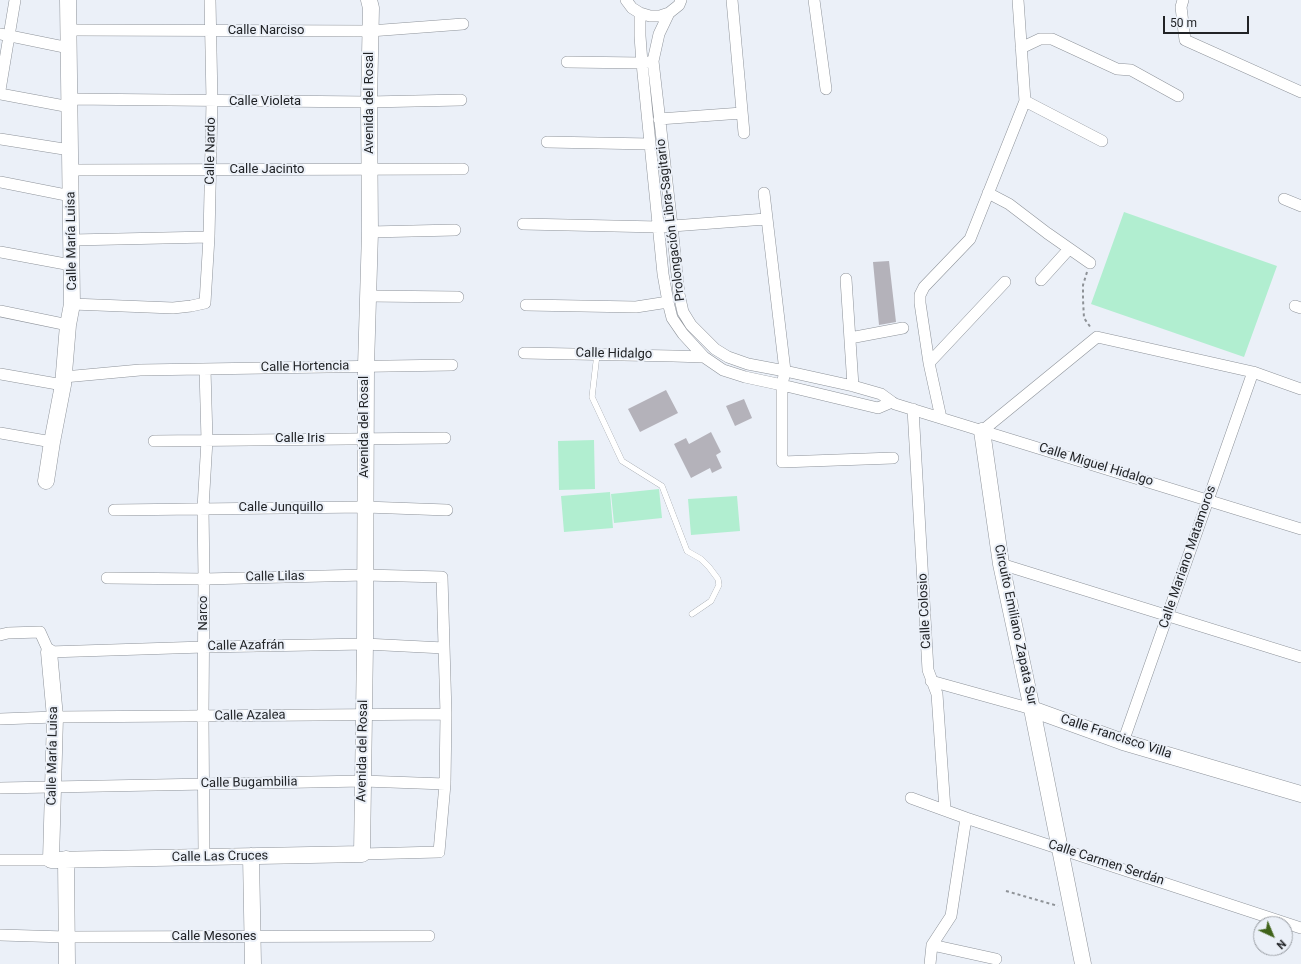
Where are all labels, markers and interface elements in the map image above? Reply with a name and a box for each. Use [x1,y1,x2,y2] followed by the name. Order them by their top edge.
[1165,8,1251,34] scale bar
[1170,16,1197,30] text: 50 m
[228,23,304,39] street label: Calle Narciso
[362,52,378,154] street label: Avenida del Rosal
[229,94,301,110] street label: Calle Violeta
[203,117,219,185] street label: Calle Nardo
[653,138,689,302] street label: Prolongación Libra-Sagitario
[230,162,304,178] street label: Calle Jacinto
[63,191,81,291] street label: Calle María Luisa
[576,346,652,362] street label: Calle Hidalgo
[260,358,350,376] street label: Calle Hortencia
[357,376,373,478] street label: Avenida del Rosal
[275,431,325,447] street label: Calle Iris
[1037,440,1155,490] street label: Calle Miguel Hidalgo
[1156,484,1220,630] street label: Calle Mariano Matamoros
[239,500,323,516] street label: Calle Junquillo
[990,543,1040,707] street label: Circuito Emiliano Zapata Sur
[245,569,305,585] street label: Calle Lilas
[915,573,935,649] street label: Calle Colosio
[196,596,212,630] street label: Narco
[207,638,285,654] street label: Calle Azafrán
[354,700,372,802] street label: Avenida del Rosal
[44,706,62,806] street label: Calle María Luisa
[214,708,286,724] street label: Calle Azalea
[1058,712,1174,762] street label: Calle Francisco Villa
[200,774,298,792] street label: Calle Bugambilia
[1046,837,1166,889] street label: Calle Carmen Serdán
[172,848,268,866] street label: Calle Las Cruces
[1253,916,1293,956] north arrow
[171,929,257,945] street label: Calle Mesones
[1274,937,1288,952] text: N

